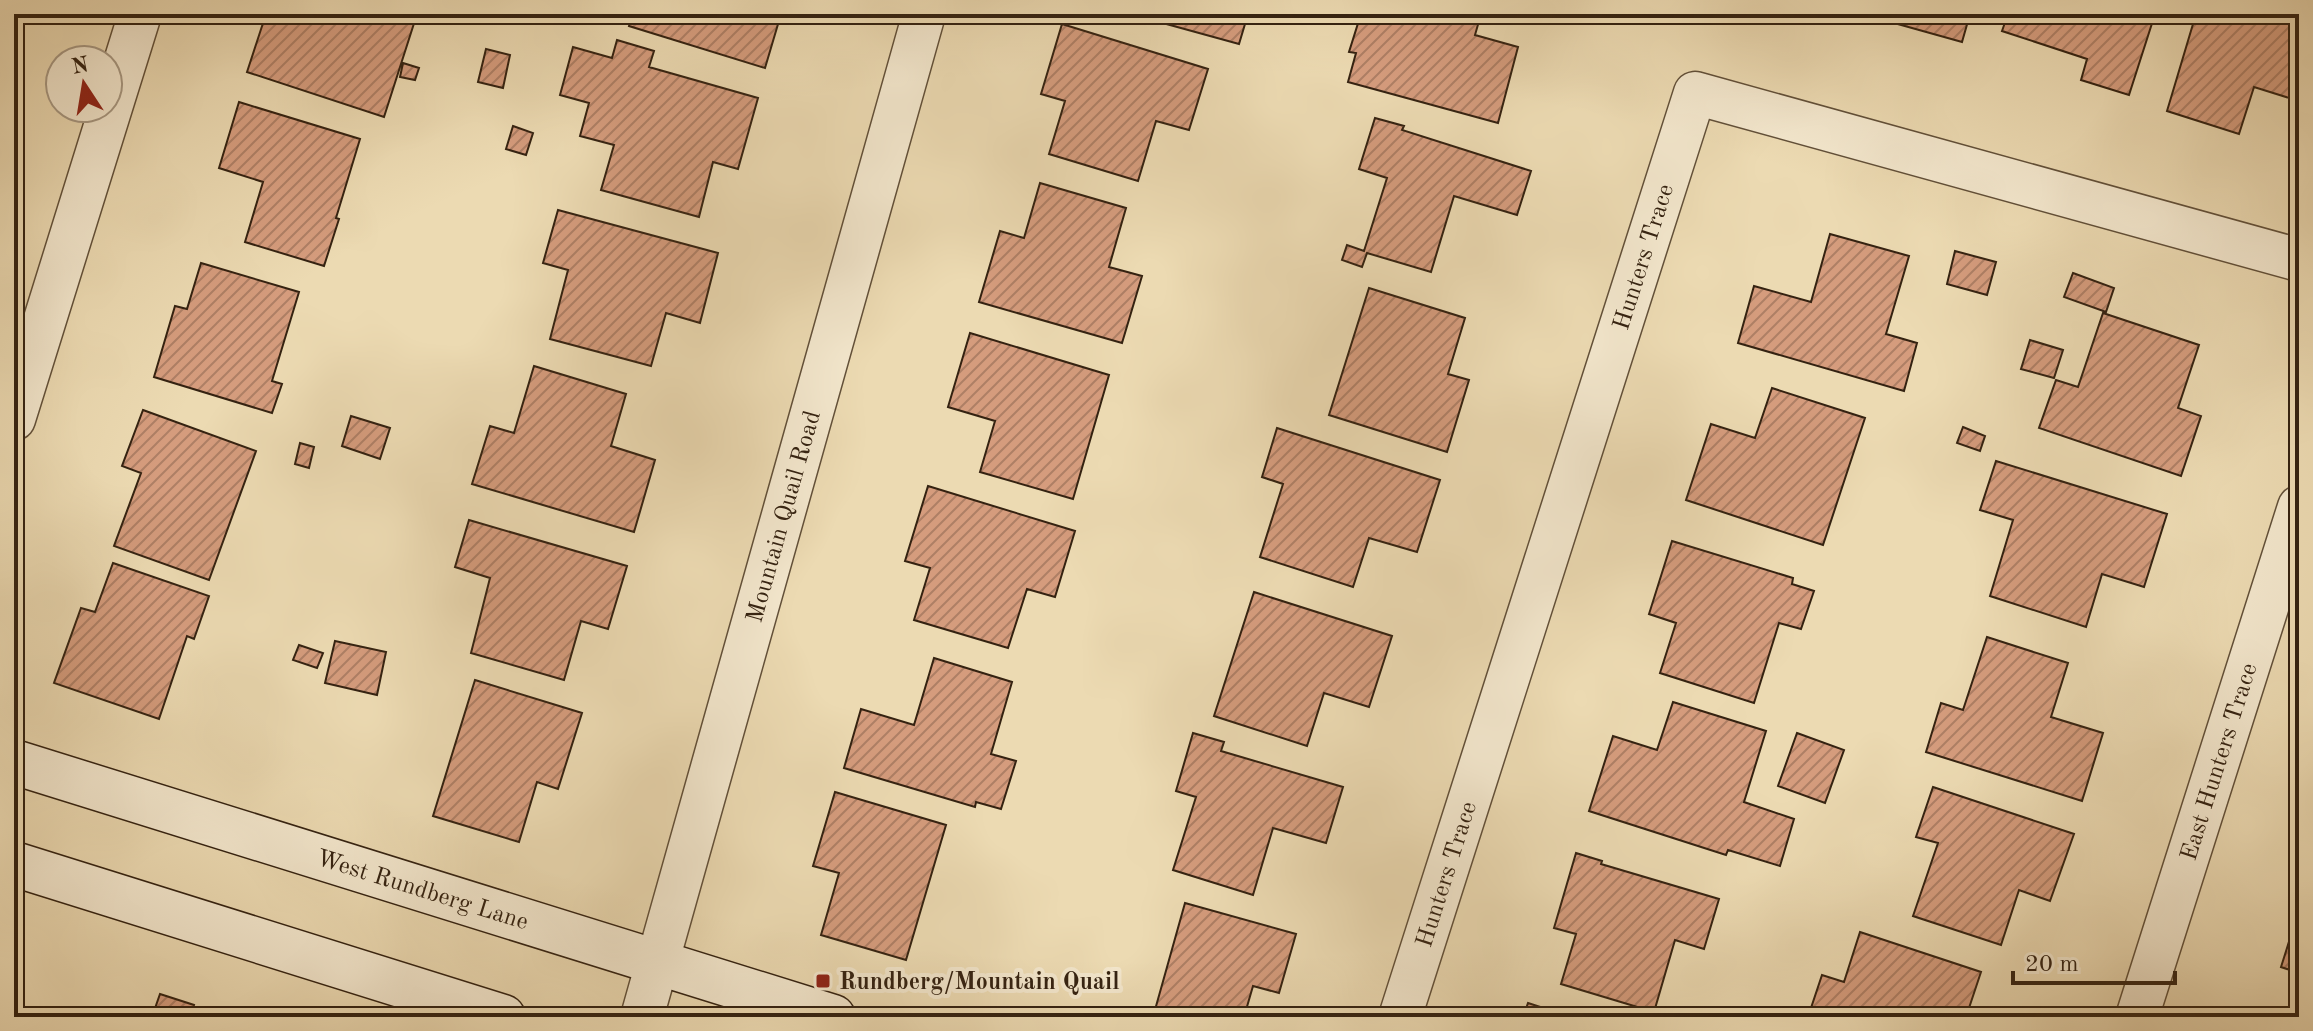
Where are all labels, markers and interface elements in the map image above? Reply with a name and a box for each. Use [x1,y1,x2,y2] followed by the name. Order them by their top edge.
[44,44,124,124] north arrow
[70,54,91,79] text: N
[1610,182,1679,333] street label: Hunters Trace
[743,408,826,626] street label: Mountain Quail Road
[2177,661,2263,864] street label: East Hunters Trace
[1413,799,1482,951] street label: Hunters Trace
[313,847,531,935] street label: West Rundberg Lane
[2013,935,2175,985] scale bar
[2025,953,2079,977] text: 20 m
[839,971,1120,995] place label: Rundberg/Mountain Quail
[814,972,832,990] marker: Rundberg/Mountain Quail

